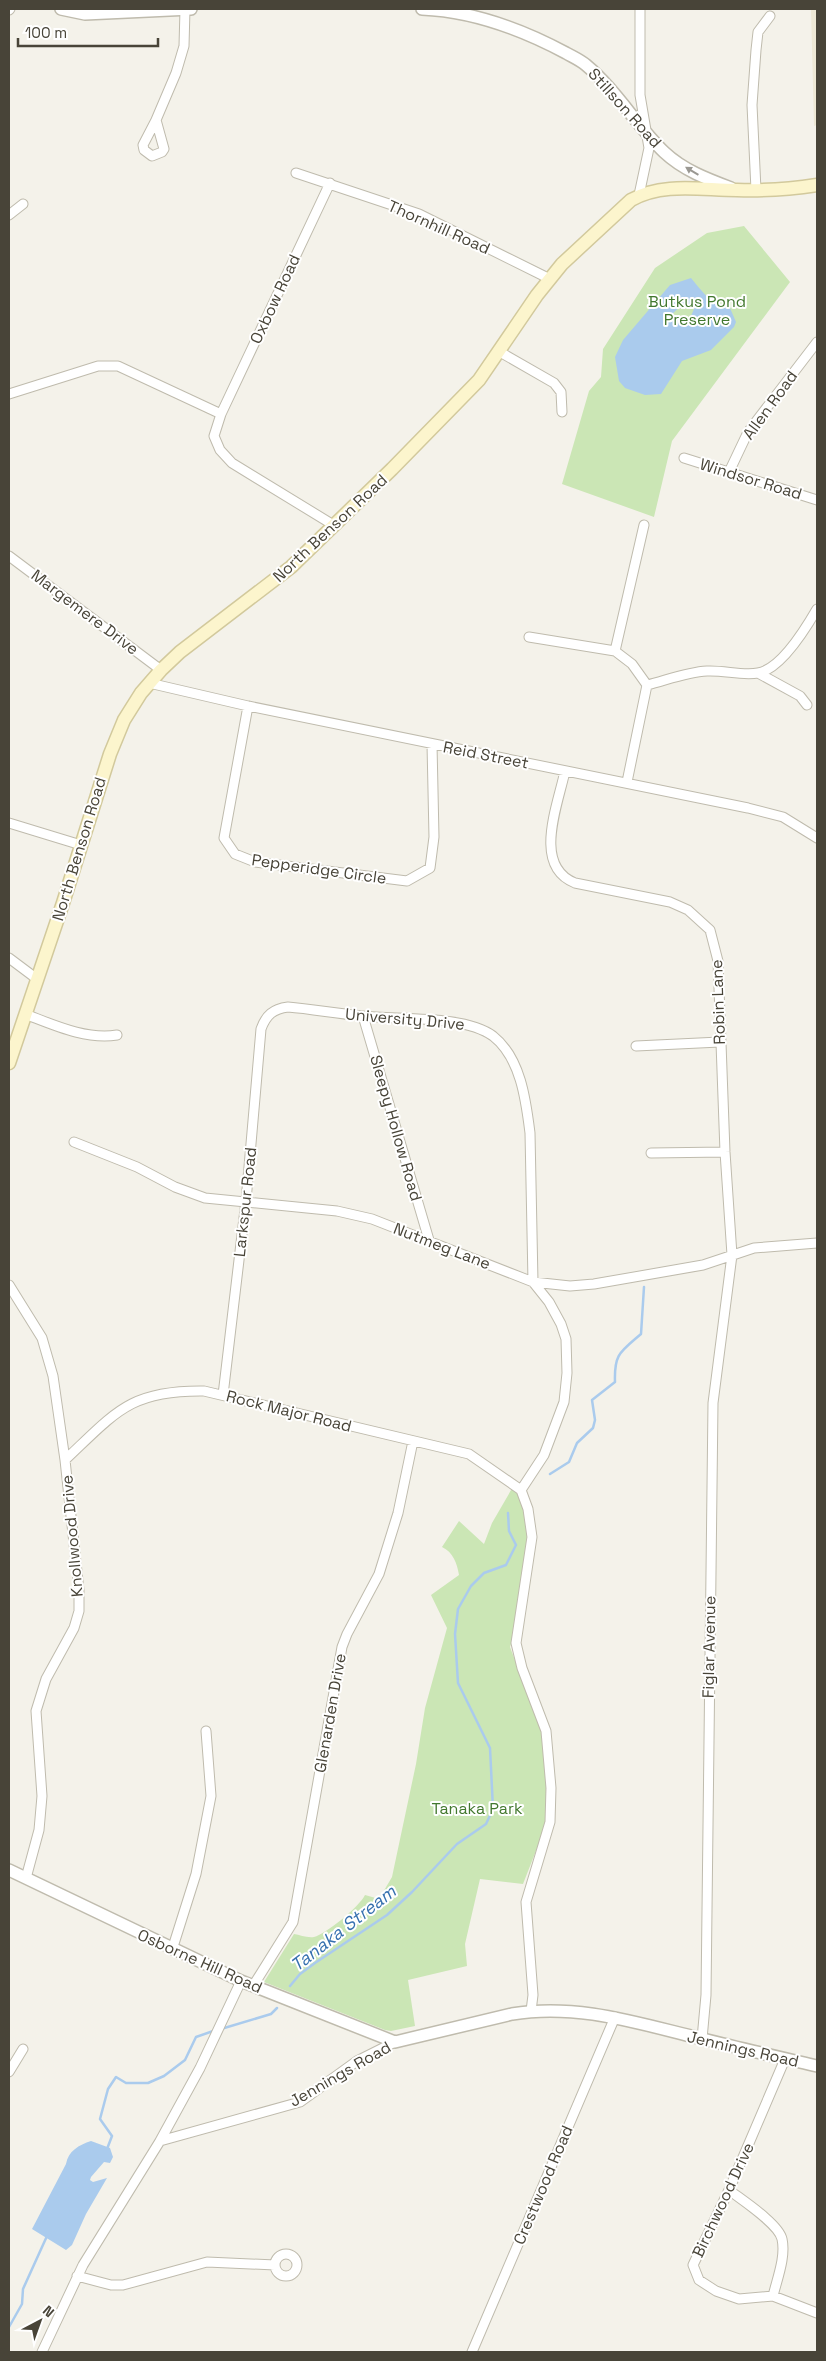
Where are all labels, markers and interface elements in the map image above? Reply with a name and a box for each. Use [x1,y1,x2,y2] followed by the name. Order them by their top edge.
[18,15,158,47] scale bar
[25,23,67,42] text: 100 m
[584,64,666,152] street label: Stillson Road
[686,167,699,176] one-way arrow
[385,195,493,259] street label: Thornhill Road
[245,251,305,347] street label: Oxbow Road
[648,291,746,330] park label: Butkus Pond Preserve
[738,366,802,444] street label: Allen Road
[697,453,805,505] street label: Windsor Road
[268,469,392,587] street label: North Benson Road
[27,565,143,659] street label: Margemere Drive
[441,736,531,774] street label: Reid Street
[47,775,111,923] street label: North Benson Road
[250,849,388,889] street label: Pepperidge Circle
[706,959,730,1045] street label: Robin Lane
[344,1003,466,1035] street label: University Drive
[365,1053,427,1203] street label: Sleepy Hollow Road
[229,1146,261,1258] street label: Larkspur Road
[390,1218,494,1274] street label: Nutmeg Lane
[224,1385,354,1437] street label: Rock Major Road
[56,1474,88,1598] street label: Knollwood Drive
[698,1596,720,1698] street label: Figlar Avenue
[309,1652,351,1774] street label: Glenarden Drive
[431,1798,523,1819] park label: Tanaka Park
[286,1879,401,1976] water label: Tanaka Stream
[134,1924,266,1998] street label: Osborne Hill Road
[685,2026,801,2072] street label: Jennings Road
[285,2036,395,2112] street label: Jennings Road
[508,2122,578,2248] street label: Crestwood Road
[687,2139,759,2261] street label: Birchwood Drive
[15,2296,65,2346] north arrow
[39,2301,58,2321] text: N

